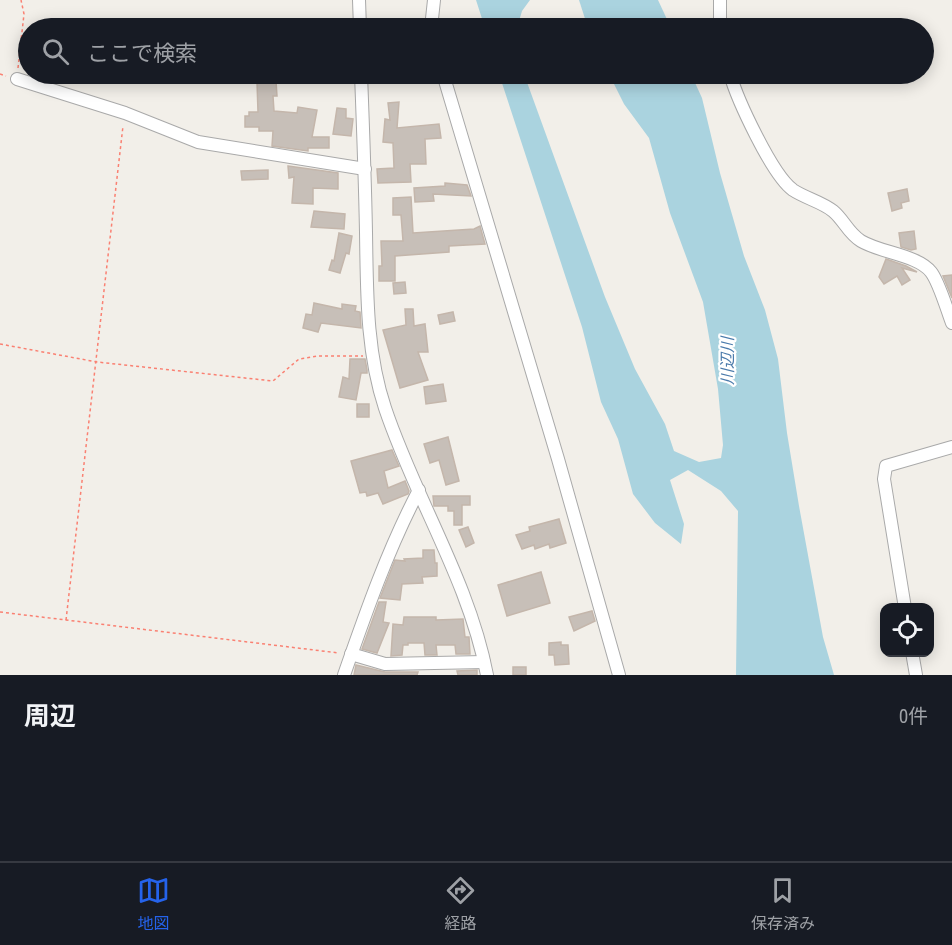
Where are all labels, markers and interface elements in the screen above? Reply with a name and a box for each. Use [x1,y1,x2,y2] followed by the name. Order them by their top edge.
[18,18,934,84] search box
[39,35,72,68] icon: search
[87,38,197,68] text: ここで検索
[716,335,738,385] water label: 川辺川
[880,603,934,657] map controls
[880,603,934,657] button: locate
[24,698,76,733] text: 周辺
[899,702,928,729] text: 0件
[137,874,170,934] tab: 地図
[444,874,477,934] tab: 経路
[751,874,815,934] tab: 保存済み

